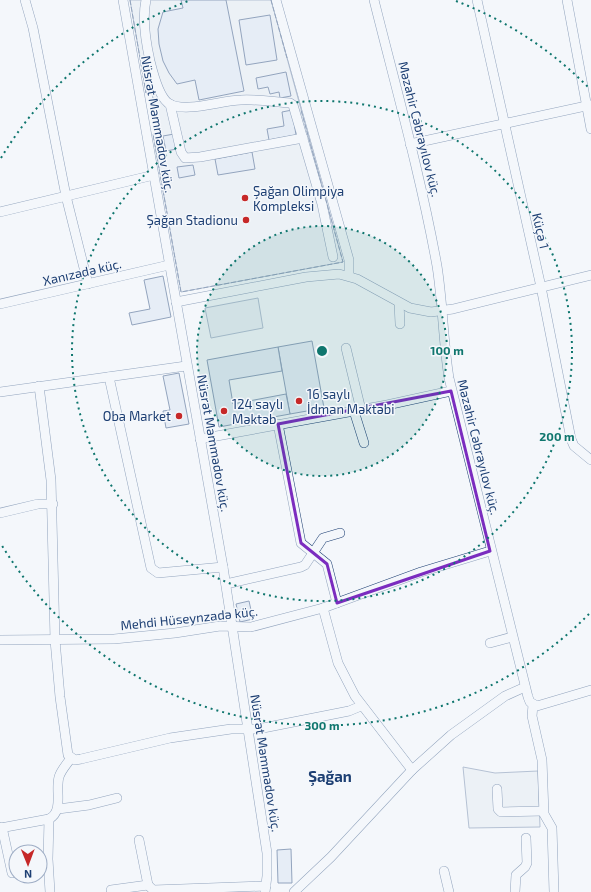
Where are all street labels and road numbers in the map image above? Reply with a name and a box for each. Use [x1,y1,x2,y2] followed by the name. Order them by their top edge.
[137,54,178,194] street label: Nüsrət Məmmədov küç.
[394,60,445,199] street label: Məzahir Cəbrayılov küç.
[528,211,553,251] street label: Küçə 1
[41,255,123,290] street label: Xanızadə küç.
[193,373,234,513] street label: Nüsrət Məmmədov küç.
[453,378,504,517] street label: Məzahir Cəbrayılov küç.
[120,603,259,634] street label: Mehdi Hüseynzadə küç.
[246,693,285,833] street label: Nüsrət Məmmədov küç.

